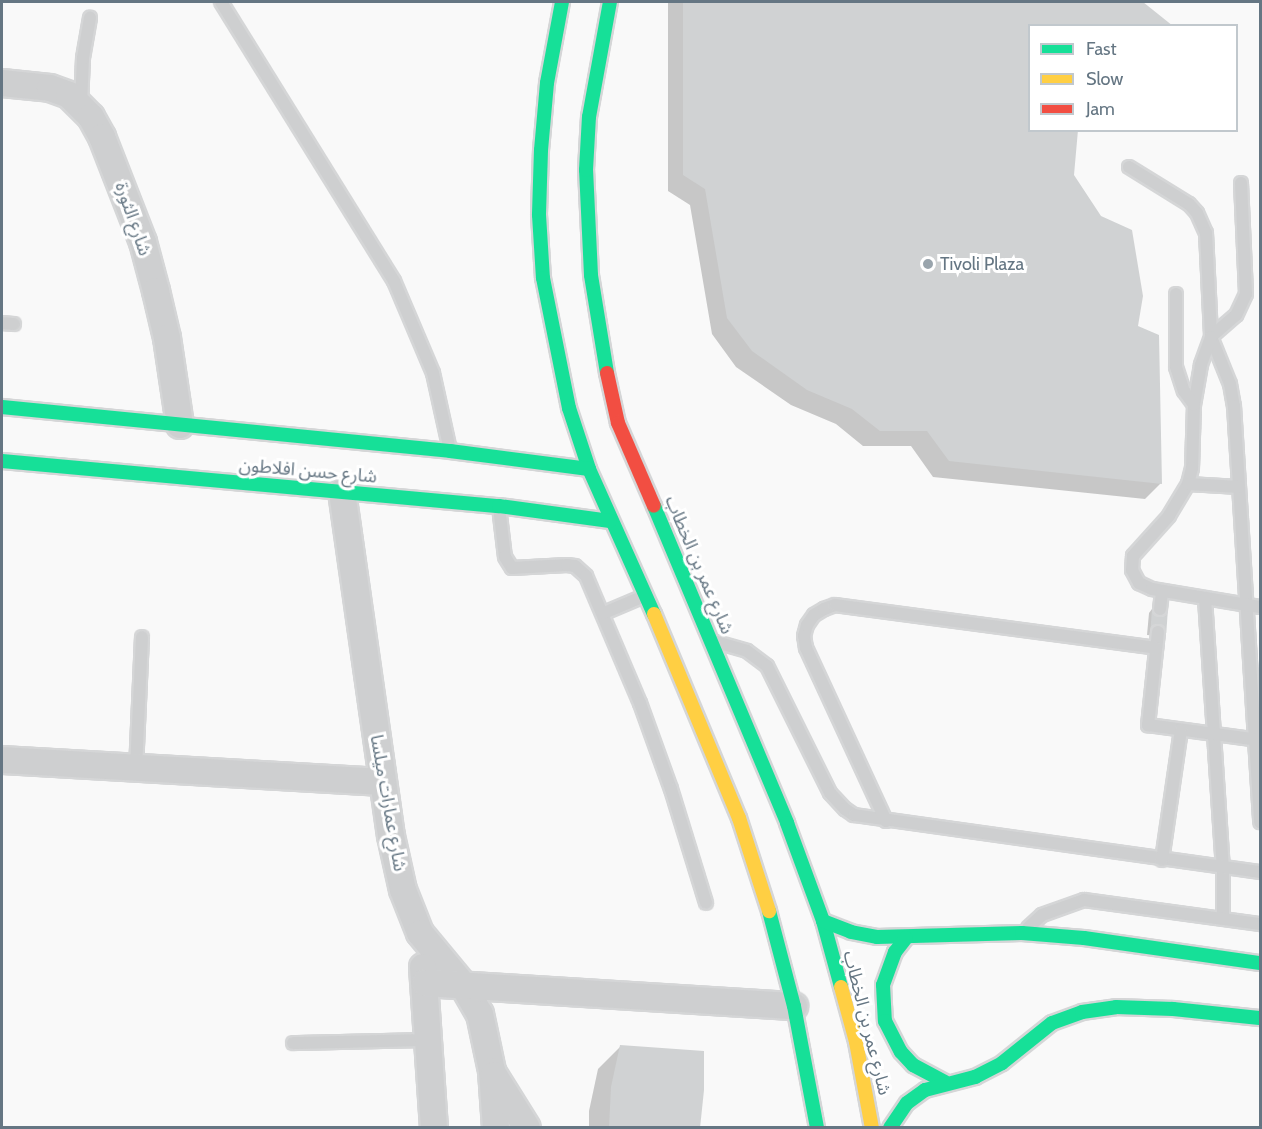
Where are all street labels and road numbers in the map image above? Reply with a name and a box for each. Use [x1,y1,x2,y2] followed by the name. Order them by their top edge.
[110,179,156,259] street label: شارع الثورة
[238,454,378,488] street label: شارع حسن افلاطون
[660,493,738,637] street label: شارع عمر بن الخطاب
[365,733,411,873] street label: شارع عمارات ميلسا
[839,949,895,1097] street label: شارع عمر بن الخطاب

